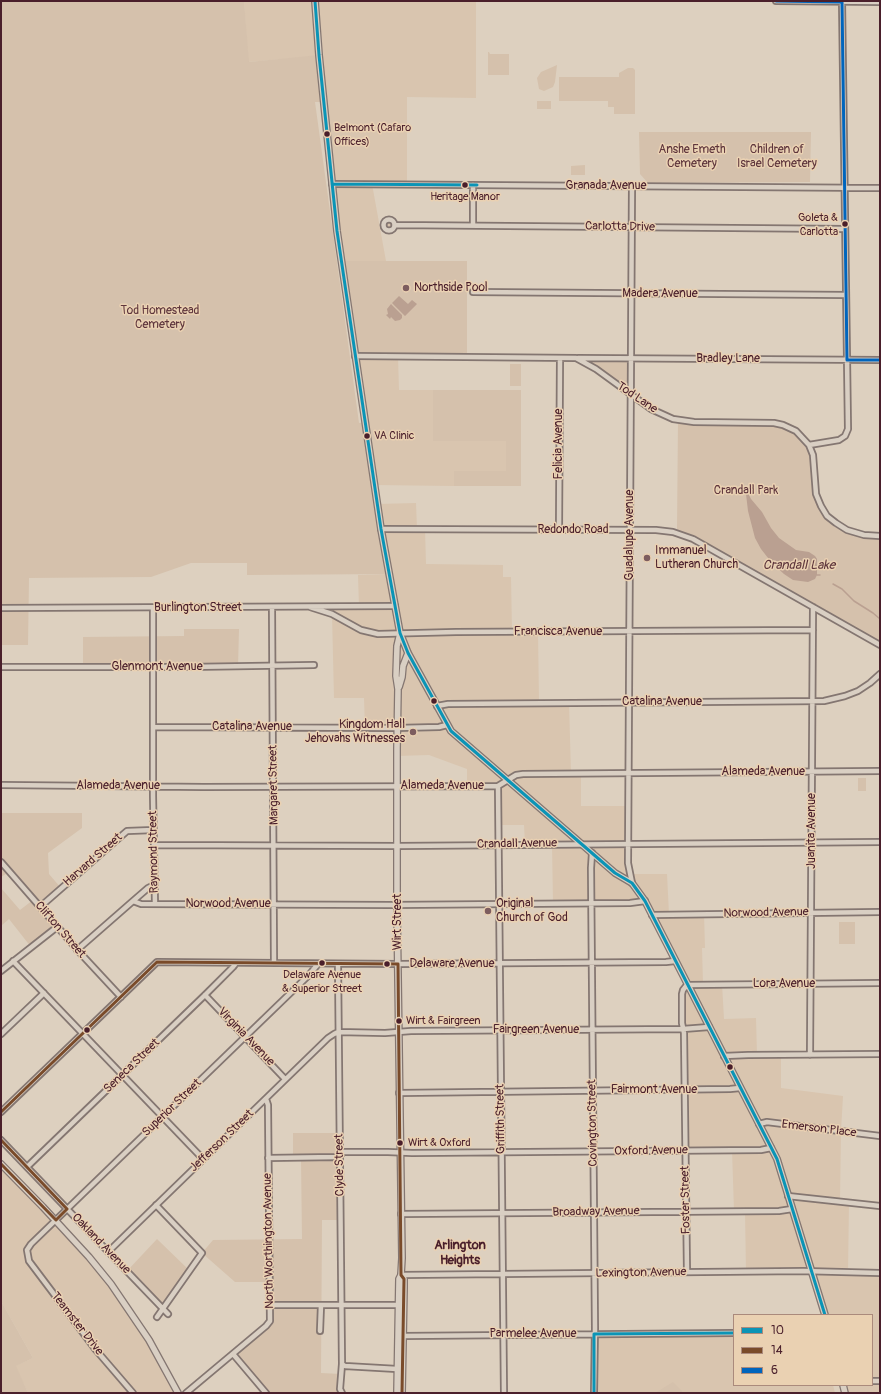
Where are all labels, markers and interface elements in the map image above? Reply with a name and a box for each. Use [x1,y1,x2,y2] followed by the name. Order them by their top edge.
[334,121,411,147] place label: Belmont (Cafaro Offices)
[322,129,332,139] marker: Belmont (Cafaro Offices)
[658,143,726,171] park label: Anshe Emeth Cemetery
[737,143,817,171] park label: Children of Israel Cemetery
[566,179,646,193] street label: Granada Avenue
[460,180,470,190] marker: Heritage Manor
[430,190,500,204] place label: Heritage Manor
[798,211,838,237] place label: Goleta & Carlotta
[585,219,655,235] street label: Carlotta Drive
[840,219,850,229] marker: Goleta & Carlotta
[414,281,488,295] place label: Northside Pool
[401,283,411,293] marker: Northside Pool
[622,287,698,301] street label: Madera Avenue
[121,304,199,332] park label: Tod Homestead Cemetery
[696,352,760,366] street label: Bradley Lane
[614,379,660,417] street label: Tod Lane
[552,408,566,480] street label: Felicia Avenue
[374,429,414,443] place label: VA Clinic
[362,431,372,441] marker: VA Clinic
[714,484,778,498] park label: Crandall Park
[623,490,637,580] street label: Guadalupe Avenue
[537,523,609,537] street label: Redondo Road
[655,544,738,572] place label: Immanuel Lutheran Church
[642,553,652,563] marker: Immanuel Lutheran Church
[763,558,835,574] water label: Crandall Lake
[154,601,242,615] street label: Burlington Street
[514,625,602,639] street label: Francisca Avenue
[111,660,203,674] street label: Glenmont Avenue
[622,695,702,709] street label: Catalina Avenue
[429,696,439,706] unlabelled marker
[305,718,405,746] place label: Kingdom Hall Jehovahs Witnesses
[212,720,292,734] street label: Catalina Avenue
[408,727,418,737] marker: Kingdom Hall Jehovahs Witnesses
[266,745,282,825] street label: Margaret Street
[721,765,805,779] street label: Alameda Avenue
[76,779,160,793] street label: Alameda Avenue
[400,779,484,793] street label: Alameda Avenue
[805,793,819,869] street label: Juanita Avenue
[146,811,162,893] street label: Raymond Street
[61,830,125,890] street label: Harvard Street
[477,836,557,852] street label: Crandall Avenue
[391,894,405,950] street label: Wirt Street
[185,897,271,911] street label: Norwood Avenue
[496,897,568,925] place label: Original Church of God
[31,899,89,961] street label: Clifton Street
[723,905,809,921] street label: Norwood Avenue
[483,906,493,916] marker: Original Church of God
[409,957,495,971] street label: Delaware Avenue
[317,958,327,968] marker: Delaware Avenue & Superior Street
[382,959,392,969] unlabelled marker
[282,968,362,994] place label: Delaware Avenue & Superior Street
[753,977,815,991] street label: Lora Avenue
[215,1005,277,1069] street label: Virginia Avenue
[406,1014,480,1028] place label: Wirt & Fairgreen
[394,1016,404,1026] marker: Wirt & Fairgreen
[493,1023,579,1037] street label: Fairgreen Avenue
[82,1025,92,1035] unlabelled marker
[101,1036,163,1096] street label: Seneca Street
[725,1062,735,1072] unlabelled marker
[139,1076,205,1140] street label: Superior Street
[585,1079,601,1167] street label: Covington Street
[611,1083,697,1097] street label: Fairmont Avenue
[493,1084,509,1154] street label: Griffith Street
[187,1107,257,1175] street label: Jefferson Street
[781,1117,857,1141] street label: Emerson Place
[332,1134,348,1196] street label: Clyde Street
[408,1136,471,1150] place label: Wirt & Oxford
[395,1138,405,1148] marker: Wirt & Oxford
[614,1143,688,1159] street label: Oxford Avenue
[678,1166,694,1234] street label: Foster Street
[261,1173,277,1309] street label: North Worthington Avenue
[552,1204,640,1220] street label: Broadway Avenue
[69,1211,133,1277] street label: Oakland Avenue
[434,1238,486,1269] district label: Arlington Heights
[595,1265,687,1281] street label: Lexington Avenue
[48,1289,106,1359] street label: Teamster Drive
[733,1314,873,1386] legend
[771,1323,784,1338] text: 10
[490,1327,576,1341] street label: Parmelee Avenue
[771,1343,783,1358] text: 14
[771,1363,778,1378] text: 6

